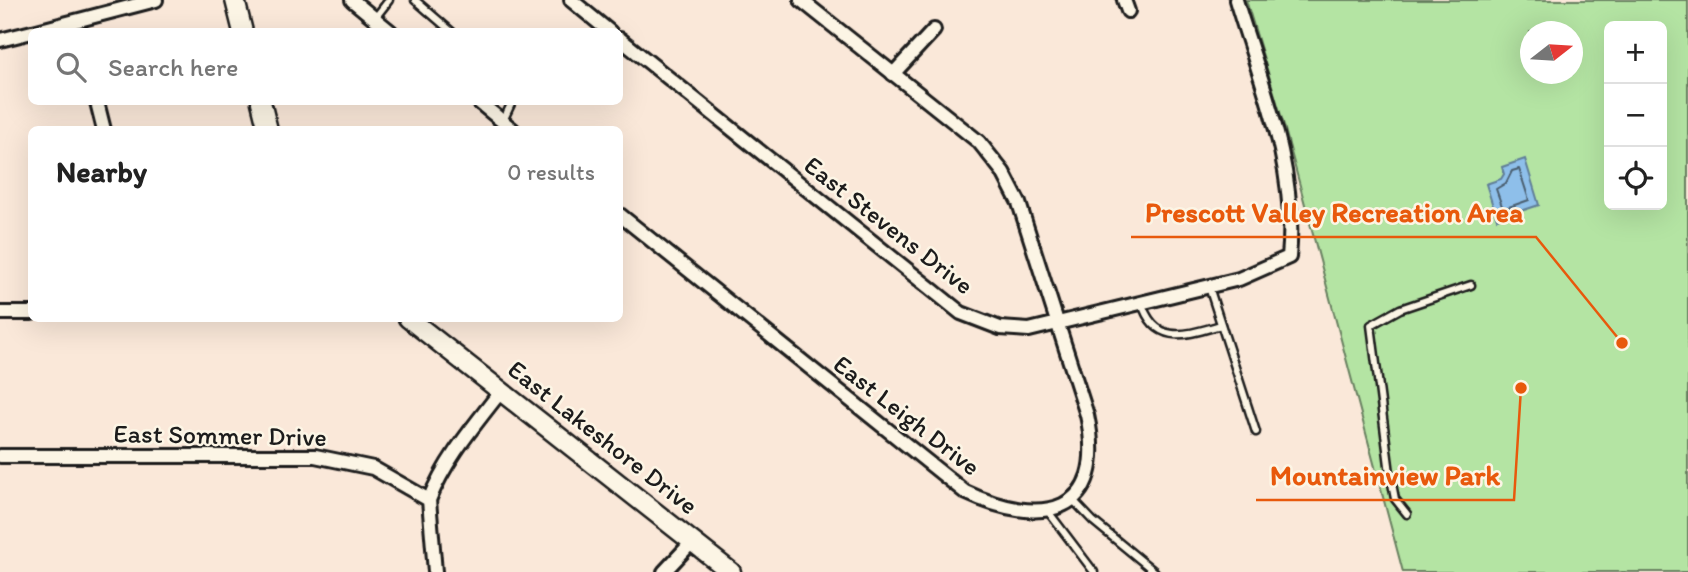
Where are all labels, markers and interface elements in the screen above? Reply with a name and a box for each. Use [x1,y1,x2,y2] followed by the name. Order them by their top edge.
[1520,21,1583,84] north arrow
[1604,21,1667,210] map controls
[1604,21,1667,84] button: +
[28,28,623,105] search box
[52,48,90,86] icon: search
[108,51,238,83] text: Search here
[1604,84,1667,147] button: −
[1604,147,1667,210] button: locate
[798,149,980,301] street label: East Stevens Drive
[56,153,147,190] text: Nearby
[507,158,595,186] text: 0 results
[1131,188,1536,237] callout: Prescott Valley Recreation Area
[1145,195,1523,229] text: Prescott Valley Recreation Area
[827,348,987,482] street label: East Leigh Drive
[502,353,704,521] street label: East Lakeshore Drive
[113,417,327,453] street label: East Sommer Drive
[1256,451,1514,500] callout: Mountainview Park
[1270,458,1500,492] text: Mountainview Park

